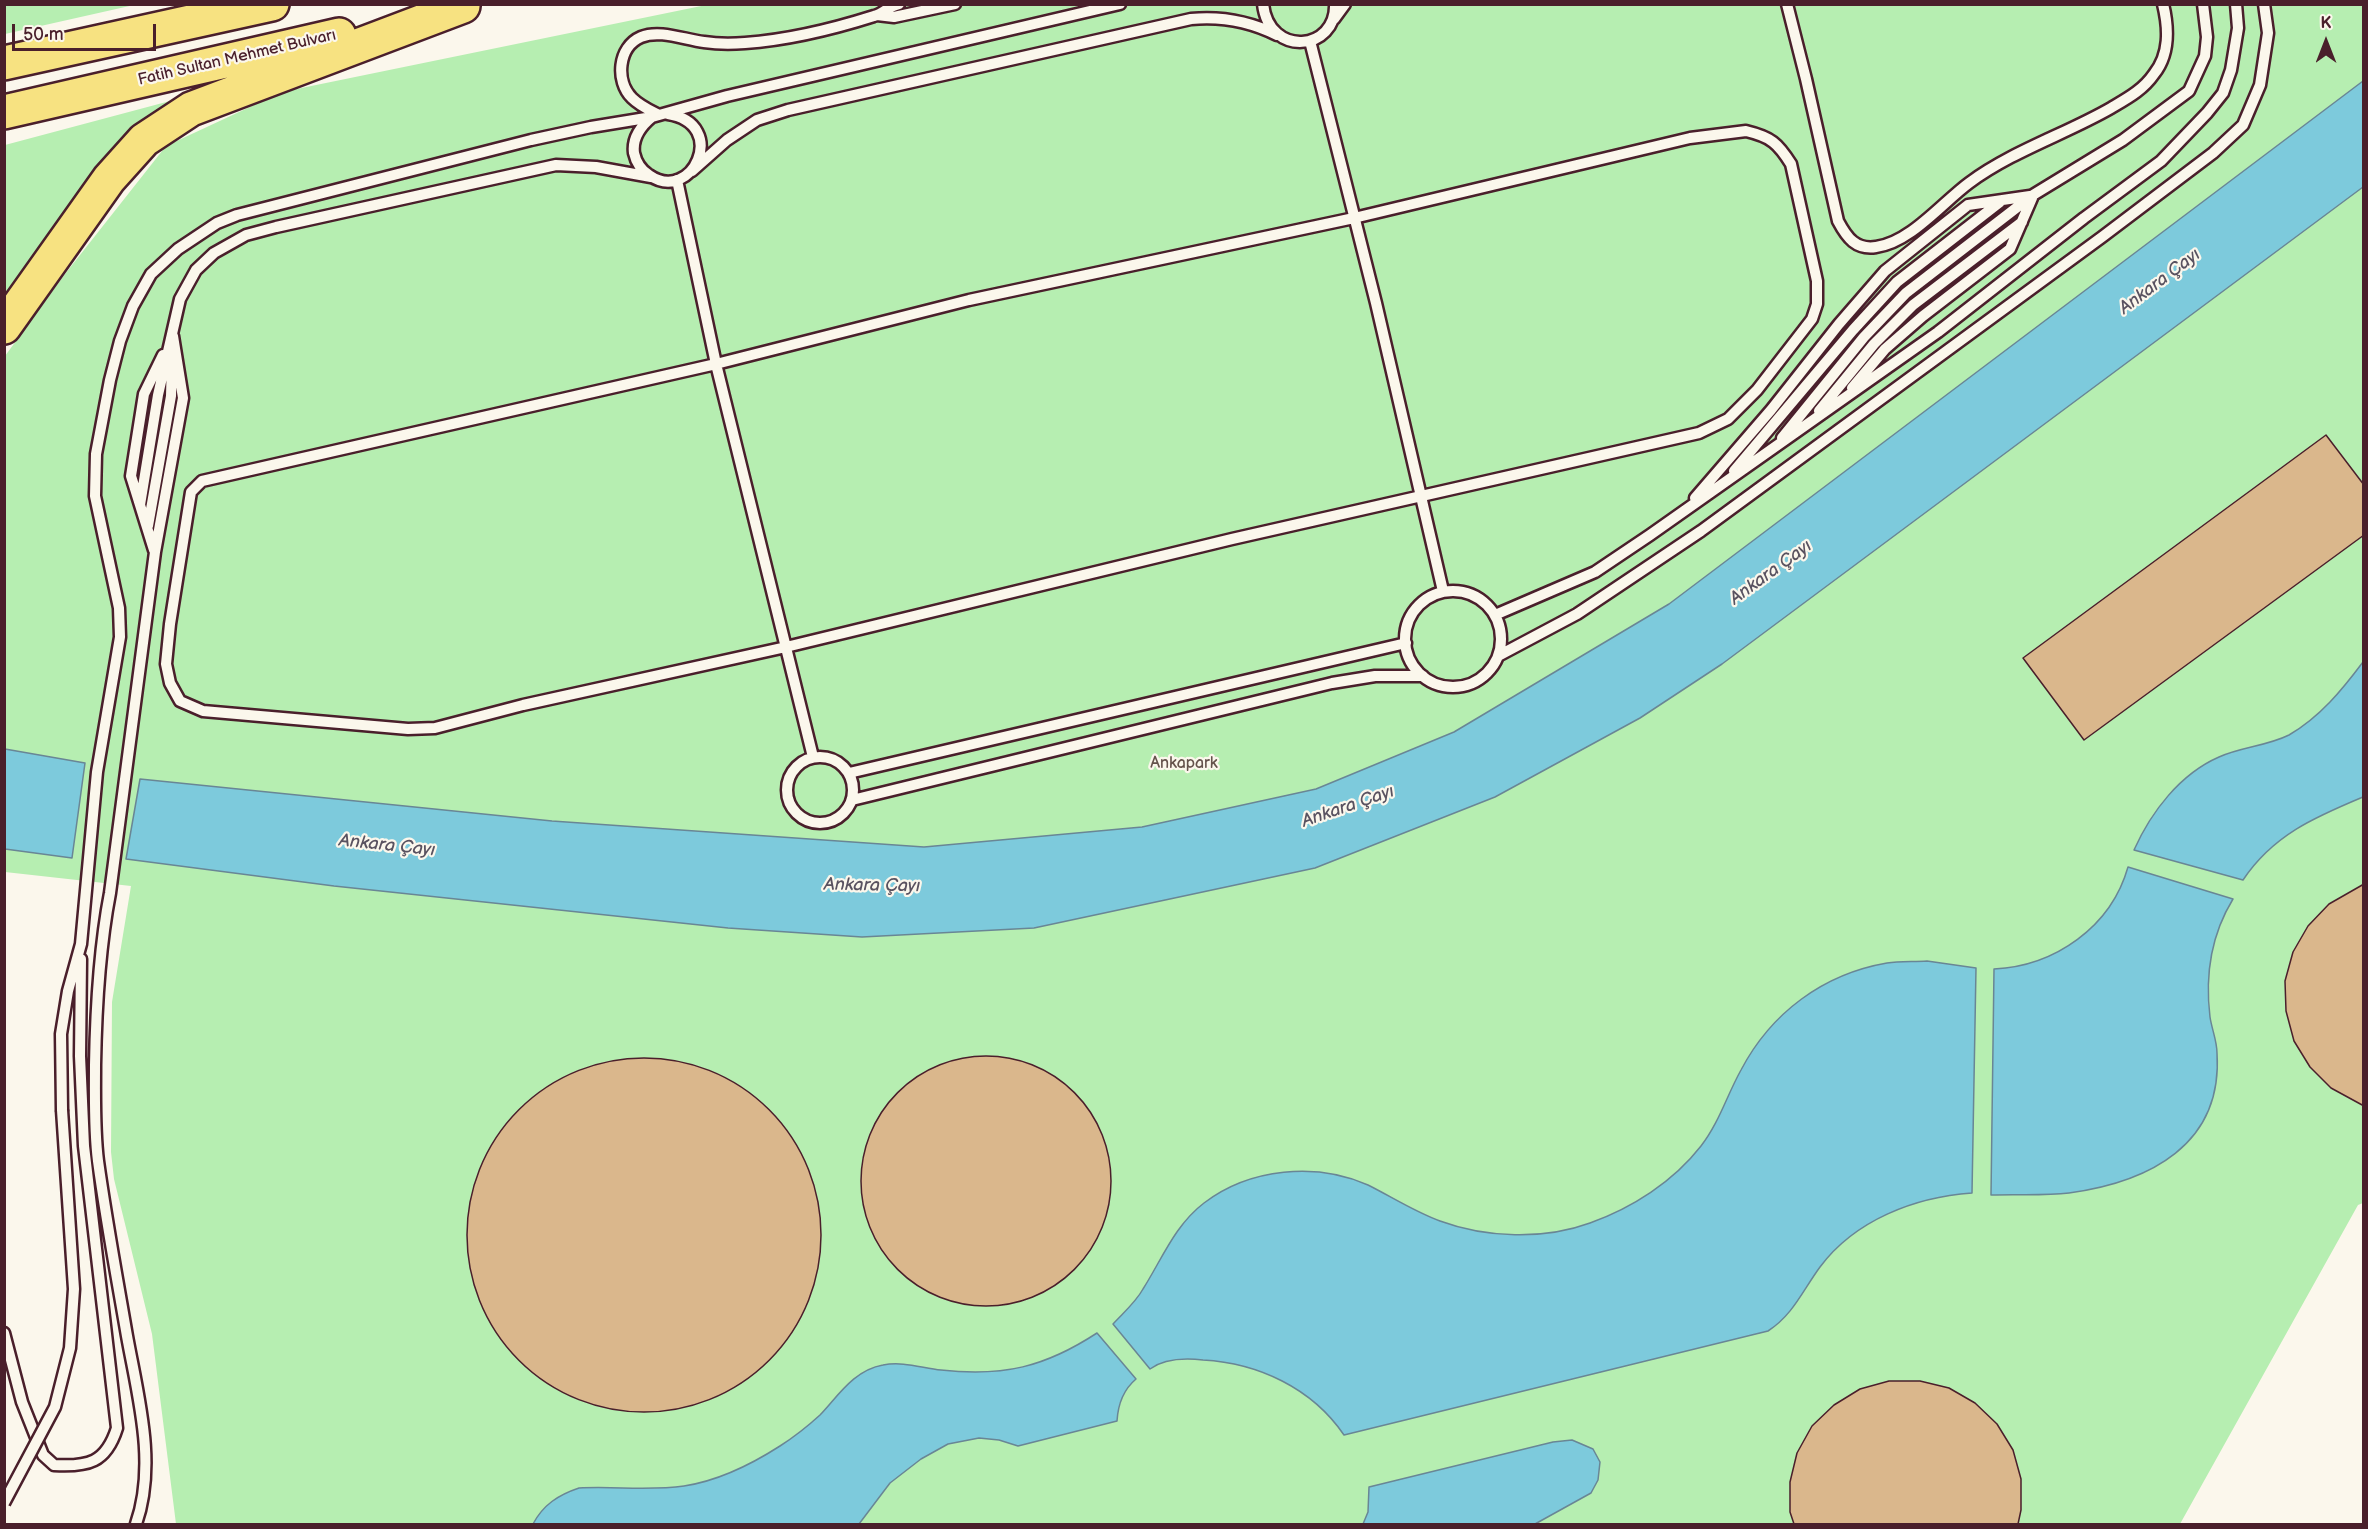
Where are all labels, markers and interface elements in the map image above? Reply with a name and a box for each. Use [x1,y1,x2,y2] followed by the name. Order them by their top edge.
[15,12,159,50] scale bar
[2296,12,2356,72] north arrow
[2321,14,2331,33] text: K
[23,24,64,45] text: 50 m
[136,26,338,90] street label: Fatih Sultan Mehmet Bulvarı
[2115,244,2205,320] water label: Ankara Çayı
[1726,536,1816,610] water label: Ankara Çayı
[1150,754,1218,774] park label: Ankapark
[1299,781,1397,833] water label: Ankara Çayı
[338,830,436,862] water label: Ankara Çayı
[824,874,920,898] water label: Ankara Çayı

